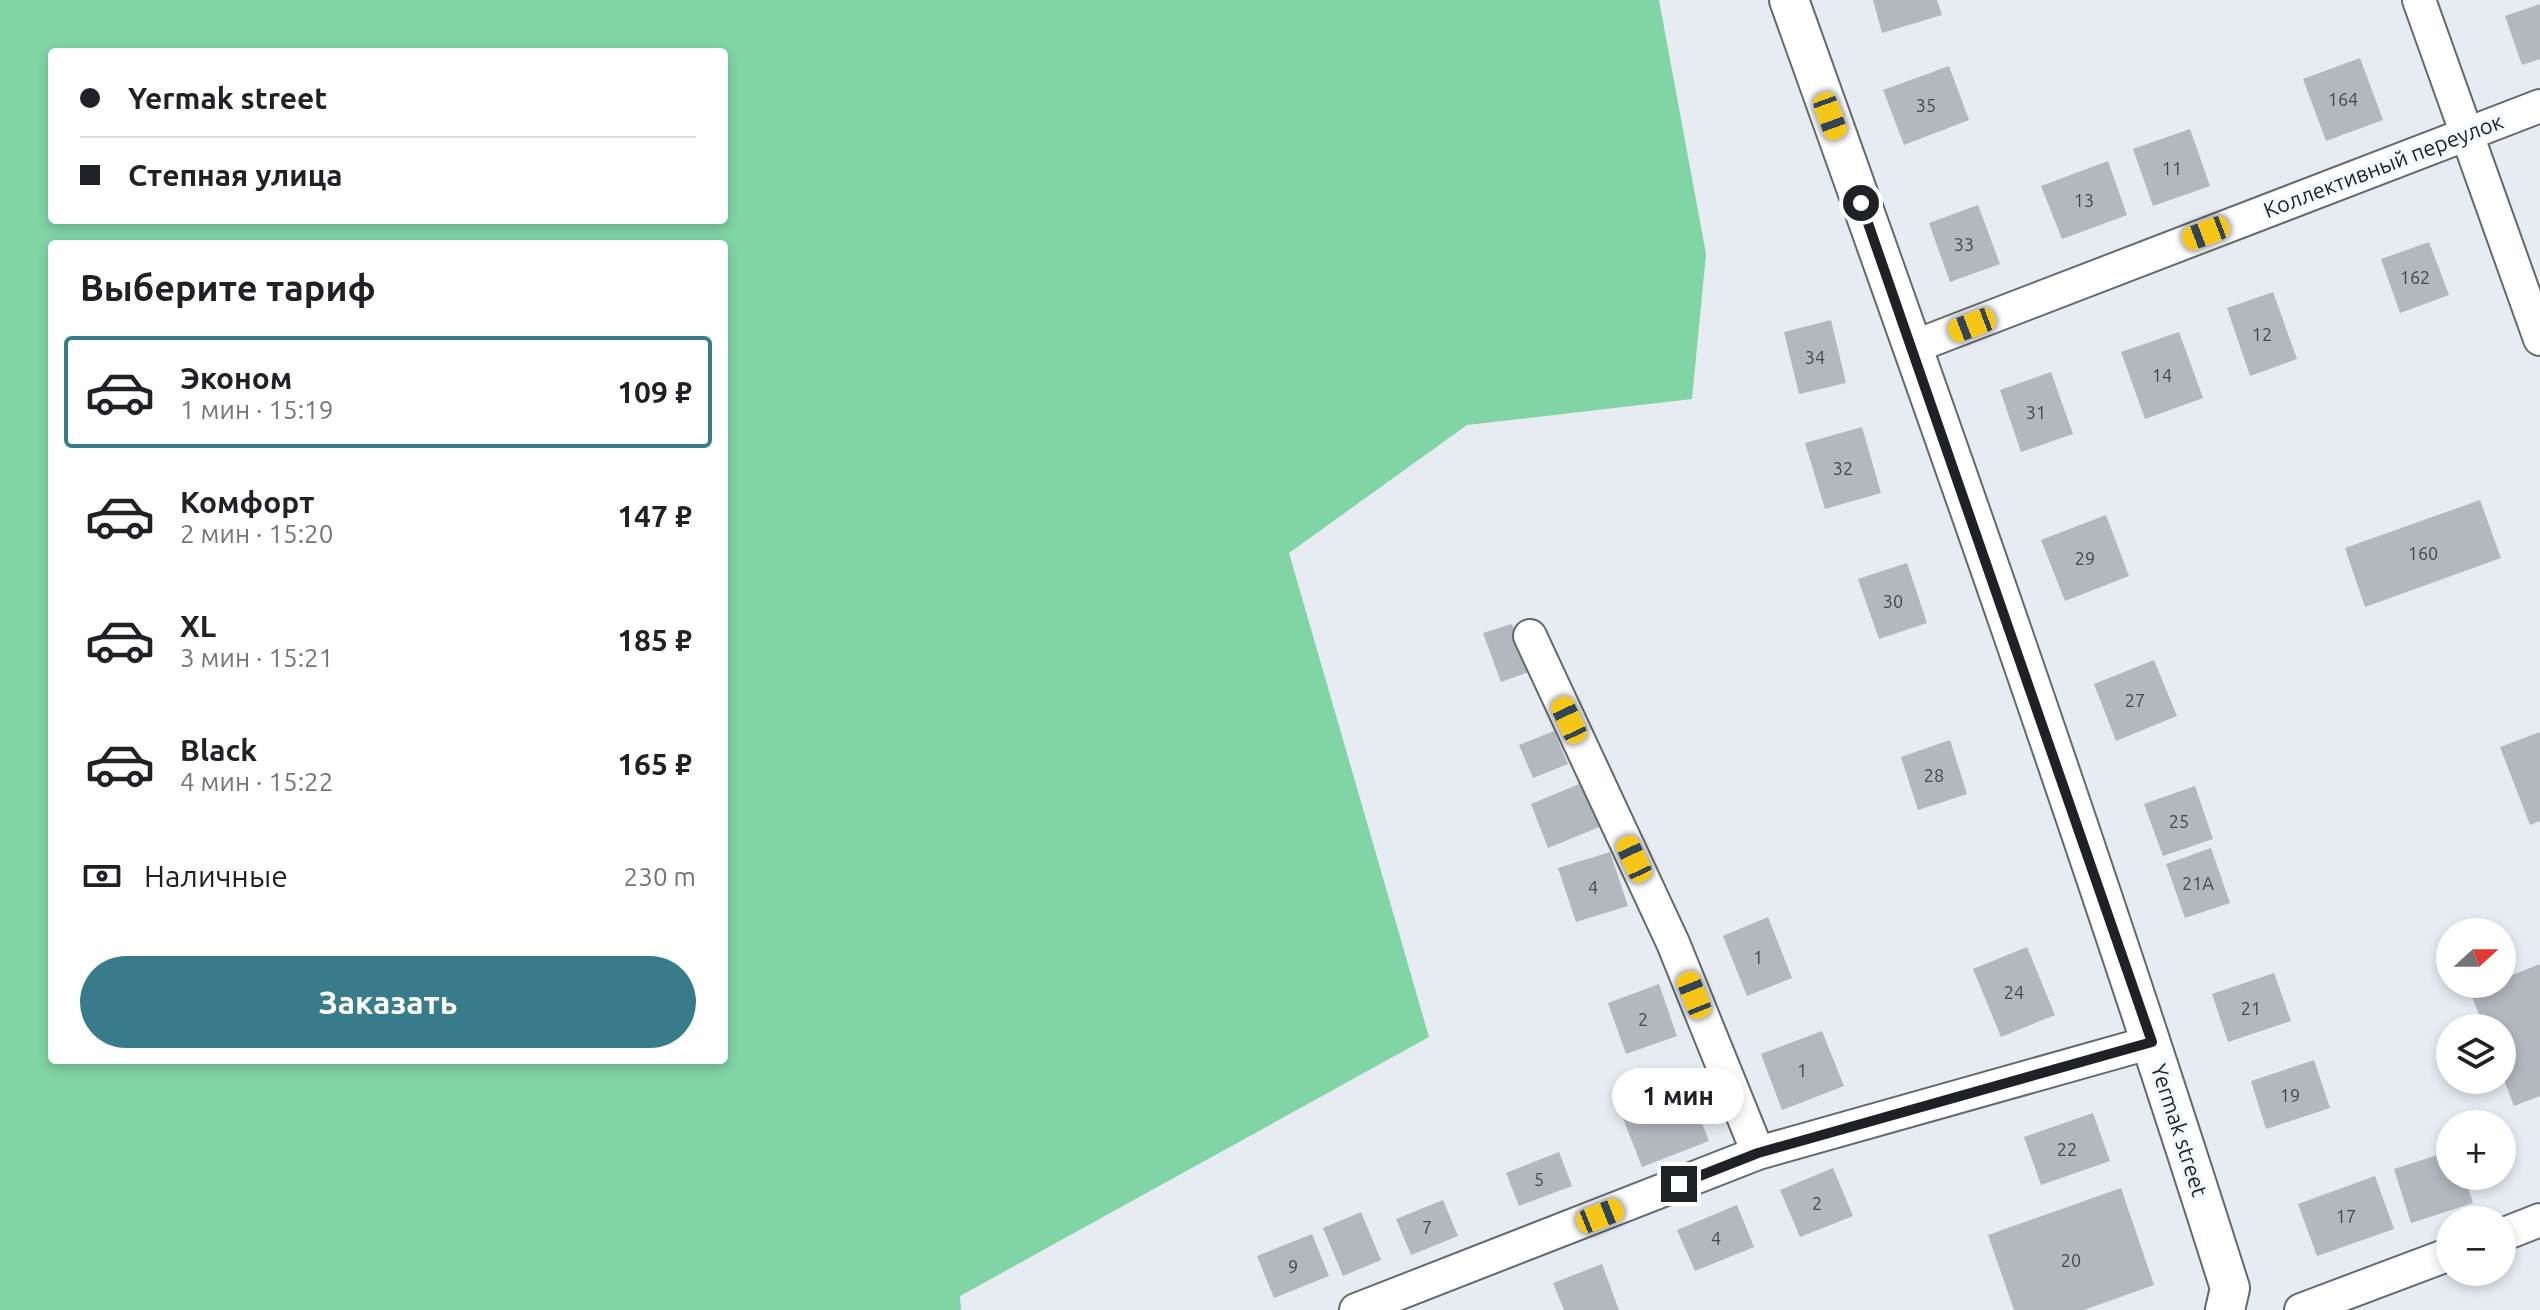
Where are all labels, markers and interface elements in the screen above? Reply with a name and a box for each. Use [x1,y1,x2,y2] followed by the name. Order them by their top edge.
[128,81,327,115] text: Yermak street
[1811,89,1849,143] car
[2328,89,2358,109] house number: 164
[1916,95,1936,115] house number: 35
[2260,108,2506,222] street label: Коллективный переулок
[128,158,343,192] text: Степная улица
[2162,158,2182,178] house number: 11
[1843,185,1879,221] route start
[2074,190,2094,210] house number: 13
[2179,213,2233,253] car
[1954,234,1974,254] house number: 33
[80,267,376,308] text: Выберите тариф
[2400,267,2430,287] house number: 162
[1945,305,1999,345] car
[2252,324,2272,344] house number: 12
[1805,347,1825,367] house number: 34
[84,356,156,428] icon: car
[180,361,292,395] text: Эконом
[2152,365,2172,385] house number: 14
[617,375,692,409] text: 109 ₽
[180,395,333,424] text: 1 мин · 15:19
[2026,402,2046,422] house number: 31
[1833,458,1853,478] house number: 32
[84,480,156,552] icon: car
[180,485,314,519] text: Комфорт
[617,499,692,533] text: 147 ₽
[180,519,333,548] text: 2 мин · 15:20
[2408,543,2438,563] house number: 160
[2075,548,2095,568] house number: 29
[1883,591,1903,611] house number: 30
[84,604,156,676] icon: car
[180,609,216,643] text: XL
[617,623,692,657] text: 185 ₽
[180,643,333,672] text: 3 мин · 15:21
[2125,690,2145,710] house number: 27
[1548,693,1590,747] car
[84,728,156,800] icon: car
[180,733,257,767] text: Black
[617,747,692,781] text: 165 ₽
[1924,765,1944,785] house number: 28
[180,767,333,796] text: 4 мин · 15:22
[2169,811,2189,831] house number: 25
[1613,832,1655,886] car
[80,854,124,898] icon: cash
[144,859,288,893] text: Наличные
[624,862,696,891] text: 230 m
[2182,873,2214,893] house number: 21А
[1588,877,1598,897] house number: 4
[2436,918,2516,998] north arrow
[2436,918,2516,1286] map controls
[1753,947,1763,967] house number: 1
[80,956,696,1048] button: Заказать
[1674,968,1714,1022] car
[2004,982,2024,1002] house number: 24
[2241,998,2261,1018] house number: 21
[1638,1009,1648,1029] house number: 2
[2436,1014,2516,1094] button: layers
[1797,1060,1807,1080] house number: 1
[2147,1060,2213,1200] street label: Yermak street
[1613,1068,1745,1124] callout: 1 мин
[1642,1081,1714,1110] text: 1 мин
[2280,1085,2300,1105] house number: 19
[2436,1110,2516,1190] button: +
[2057,1139,2077,1159] house number: 22
[1661,1166,1697,1202] route end
[1534,1169,1544,1189] house number: 5
[1812,1193,1822,1213] house number: 2
[1573,1196,1627,1236] car
[2336,1206,2356,1226] house number: 17
[2436,1206,2516,1286] button: −
[1422,1217,1432,1237] house number: 7
[1711,1228,1721,1248] house number: 4
[2061,1250,2081,1270] house number: 20
[1288,1256,1298,1276] house number: 9

